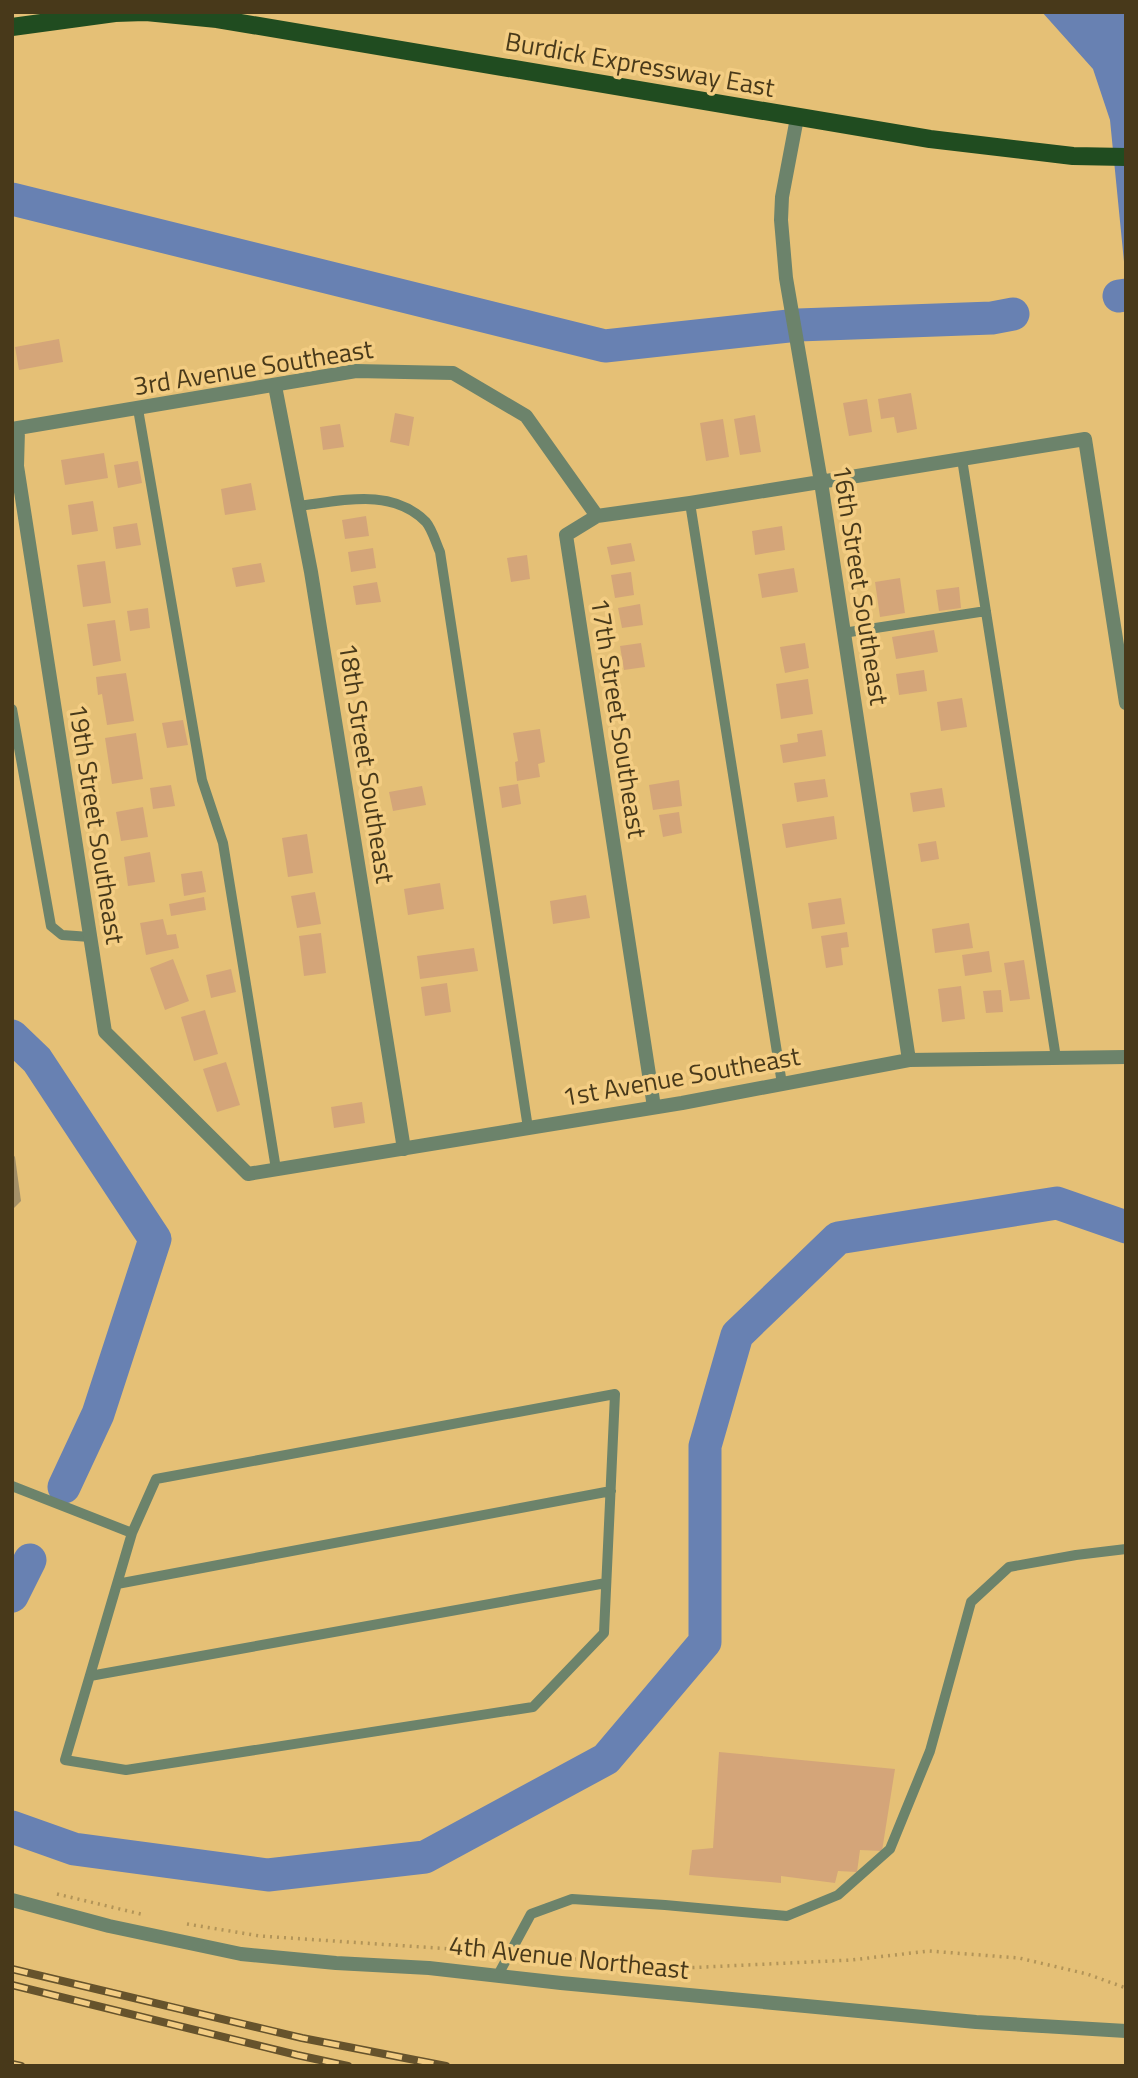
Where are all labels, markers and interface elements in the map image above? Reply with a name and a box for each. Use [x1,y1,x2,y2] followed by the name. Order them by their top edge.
[502,21,778,107] street label: Burdick Expressway East
[131,329,375,405] street label: 3rd Avenue Southeast
[823,462,899,708] street label: 16th Street Southeast
[581,595,657,841] street label: 17th Street Southeast
[329,640,405,886] street label: 18th Street Southeast
[59,701,135,947] street label: 19th Street Southeast
[559,1036,803,1116] street label: 1st Avenue Southeast
[447,1925,691,1989] street label: 4th Avenue Northeast

